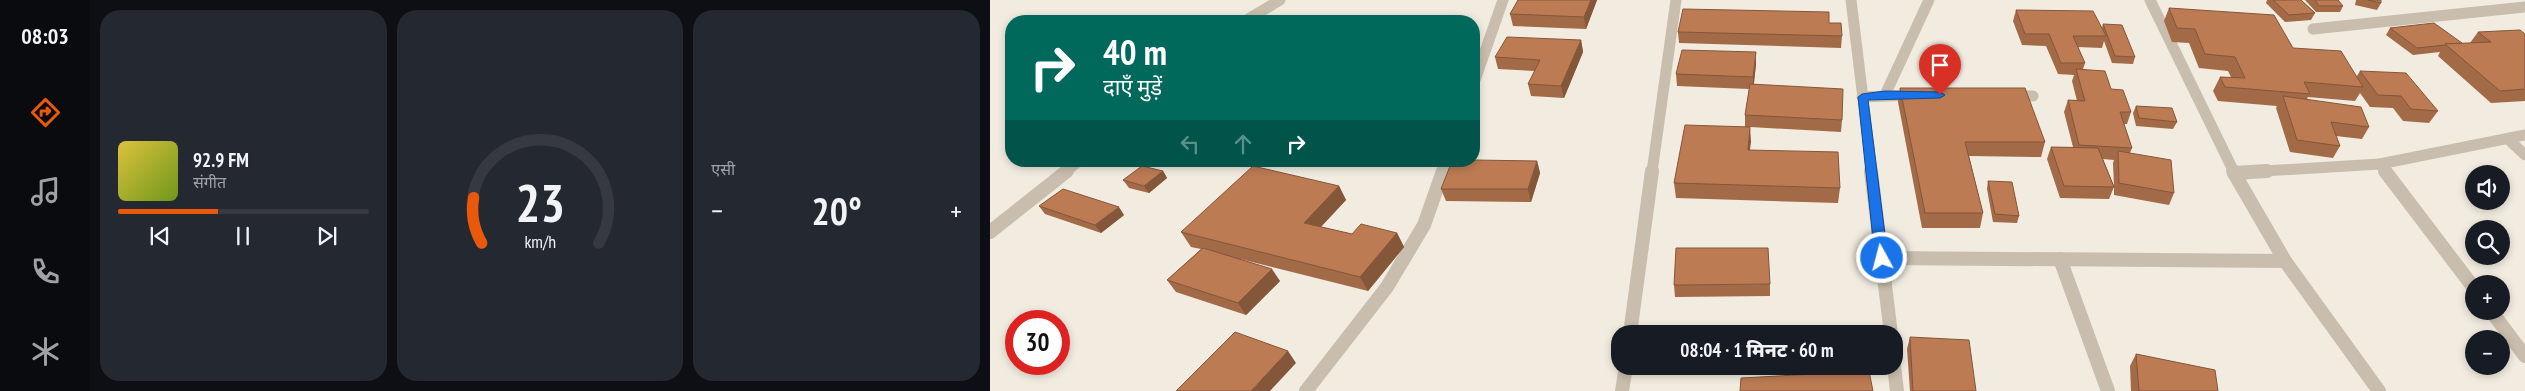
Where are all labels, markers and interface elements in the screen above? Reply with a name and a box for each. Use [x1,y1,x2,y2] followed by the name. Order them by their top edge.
[21,22,69,50] text: 08:03
[1103,29,1167,75] text: 40 m
[1020,35,1085,100] icon: right
[1919,44,1961,95] pin
[1926,51,1954,79] icon: arrive
[1103,73,1162,101] text: दाएँ मुड़ें
[28,95,63,130] icon: directions
[1176,130,1204,158] icon: left
[1229,130,1257,158] icon: ahead
[1282,130,1310,158] icon: right
[193,148,249,172] text: 92.9 FM
[711,159,735,179] text: एसी
[2465,165,2510,375] map controls
[2465,165,2510,210] button: sound
[515,169,565,236] text: 23
[193,172,226,192] text: संगीत
[28,174,63,209] icon: music
[812,186,862,235] text: 20°
[711,192,723,229] text: −
[950,192,962,229] text: +
[2465,220,2510,265] button: search
[146,222,174,250] icon: previous
[229,222,257,250] icon: pause
[313,222,341,250] icon: next
[524,230,556,253] text: km/h
[1855,231,1907,283] position arrow
[28,254,63,289] icon: phone
[2465,275,2510,320] button: +
[1005,310,1070,375] speed limit sign: 30
[2465,330,2510,375] button: −
[28,334,63,369] icon: climate
[1680,338,1834,362] text: 08:04 · 1 मिनट · 60 m

